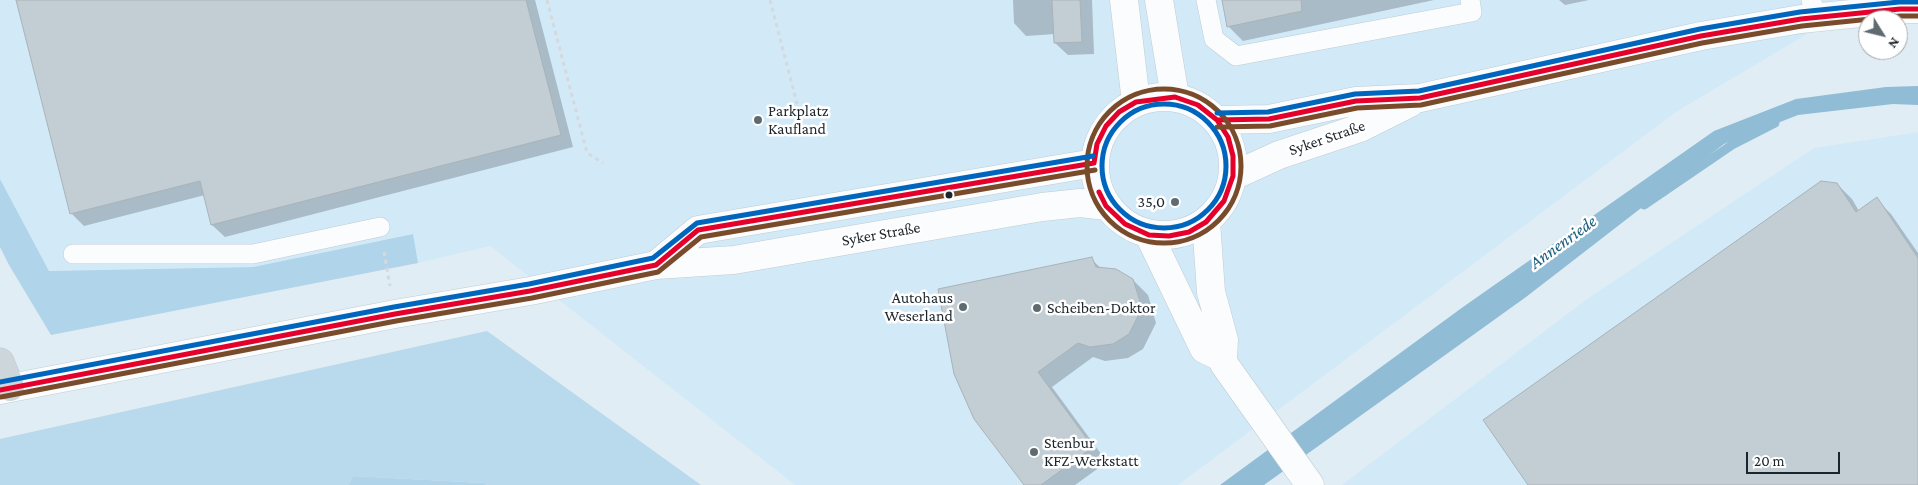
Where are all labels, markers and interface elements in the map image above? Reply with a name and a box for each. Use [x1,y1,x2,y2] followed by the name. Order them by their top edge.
[1858,10,1908,60] north arrow
[1885,35,1904,52] text: N
[768,101,828,139] place label: Parkplatz Kaufland
[752,114,764,126] marker: Parkplatz Kaufland
[1286,116,1368,160] street label: Syker Straße
[944,190,954,200] unlabelled marker
[1138,192,1165,212] place label: 35,0
[1169,196,1181,208] marker: 35,0
[1525,210,1601,274] water label: Annenriede
[840,218,922,250] street label: Syker Straße
[884,288,953,326] place label: Autohaus Weserland
[1047,298,1156,318] place label: Scheiben-Doktor
[957,301,969,313] marker: Autohaus Weserland
[1031,302,1043,314] marker: Scheiben-Doktor
[1044,433,1139,471] place label: Stenbur KFZ-Werkstatt
[1748,442,1842,474] scale bar
[1028,446,1040,458] marker: Stenbur KFZ-Werkstatt
[1754,453,1785,469] text: 20 m

